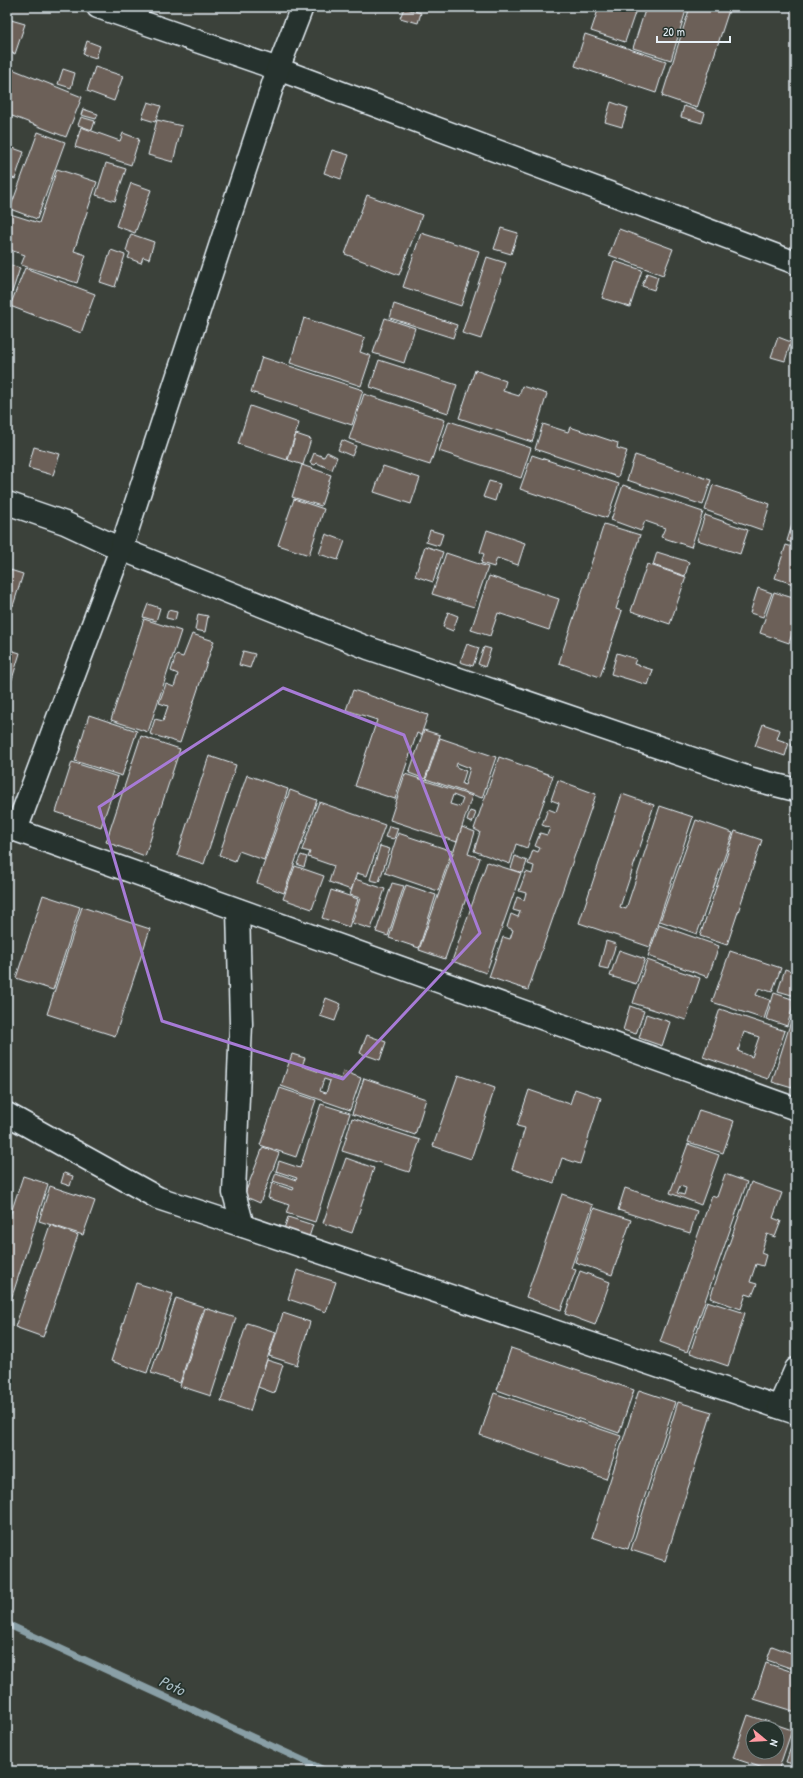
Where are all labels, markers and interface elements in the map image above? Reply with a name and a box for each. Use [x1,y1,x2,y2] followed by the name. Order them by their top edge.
[657,18,730,44] scale bar
[663,23,685,40] text: 20 m
[156,1670,190,1701] water label: Poto
[745,1720,785,1760] north arrow
[767,1738,782,1748] text: N

